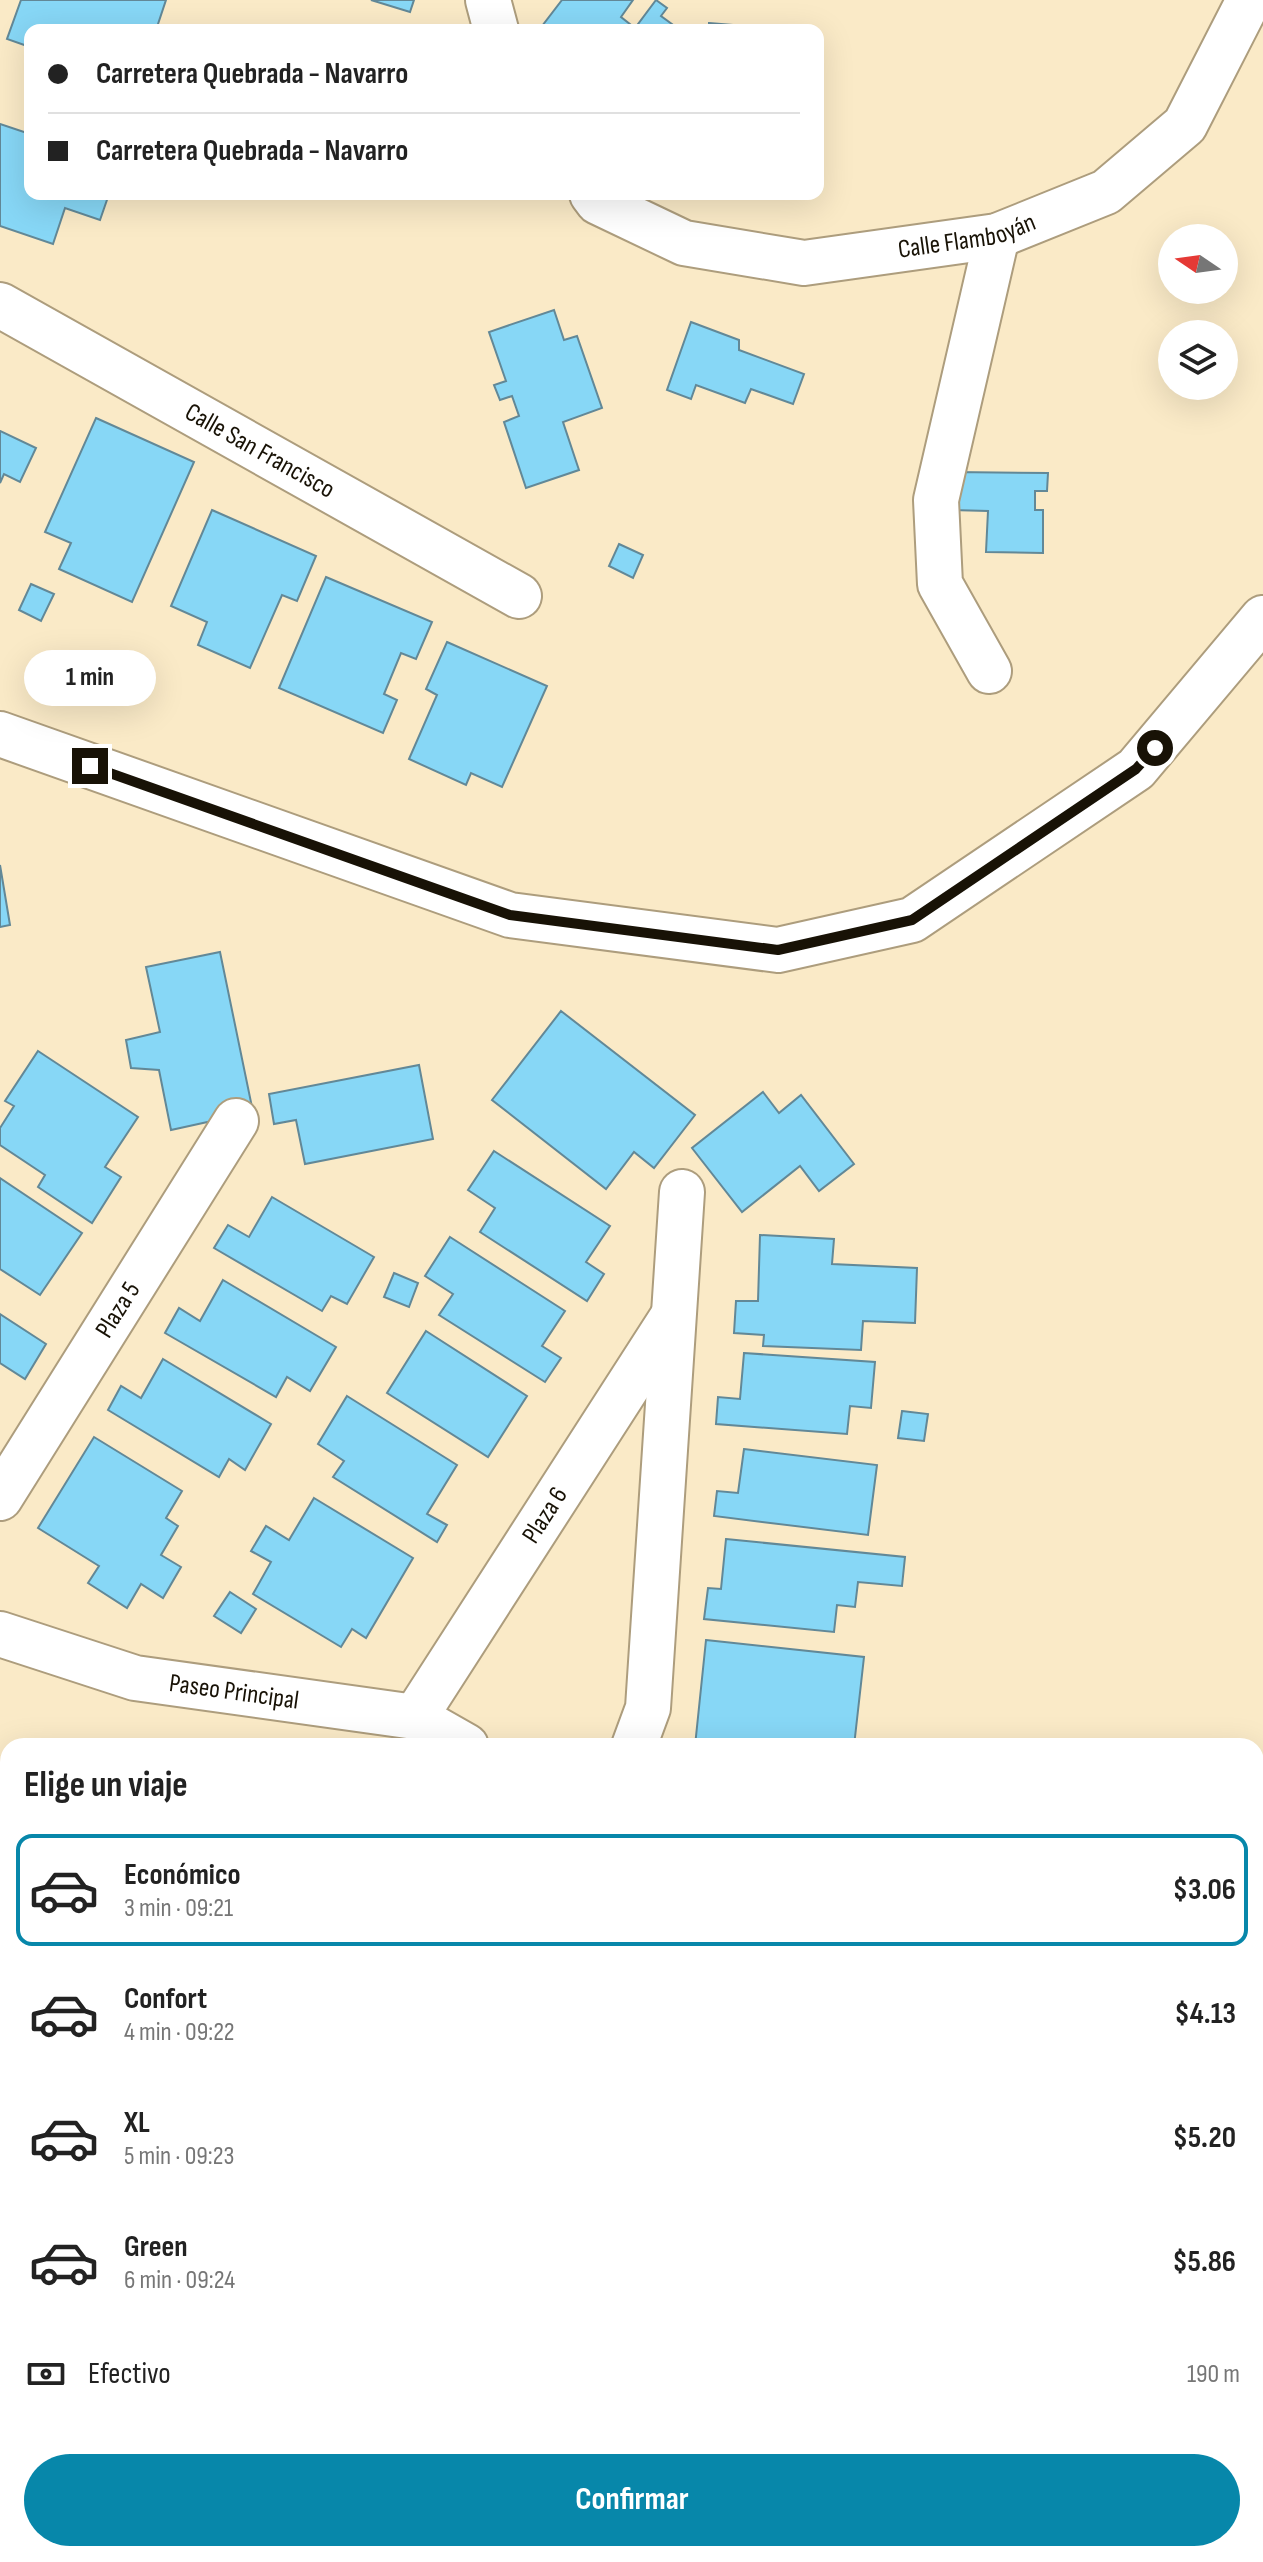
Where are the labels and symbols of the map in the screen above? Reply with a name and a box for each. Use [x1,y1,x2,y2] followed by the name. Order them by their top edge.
[896,207,1040,265] street label: Calle Flamboyán
[1158,224,1238,304] north arrow
[180,396,340,505] street label: Calle San Francisco
[24,650,156,706] callout: 1 min
[1137,730,1173,766] route start
[72,748,108,784] route end
[89,1276,147,1343] street label: Plaza 5
[515,1481,574,1549] street label: Plaza 6
[167,1667,301,1716] street label: Paseo Principal

